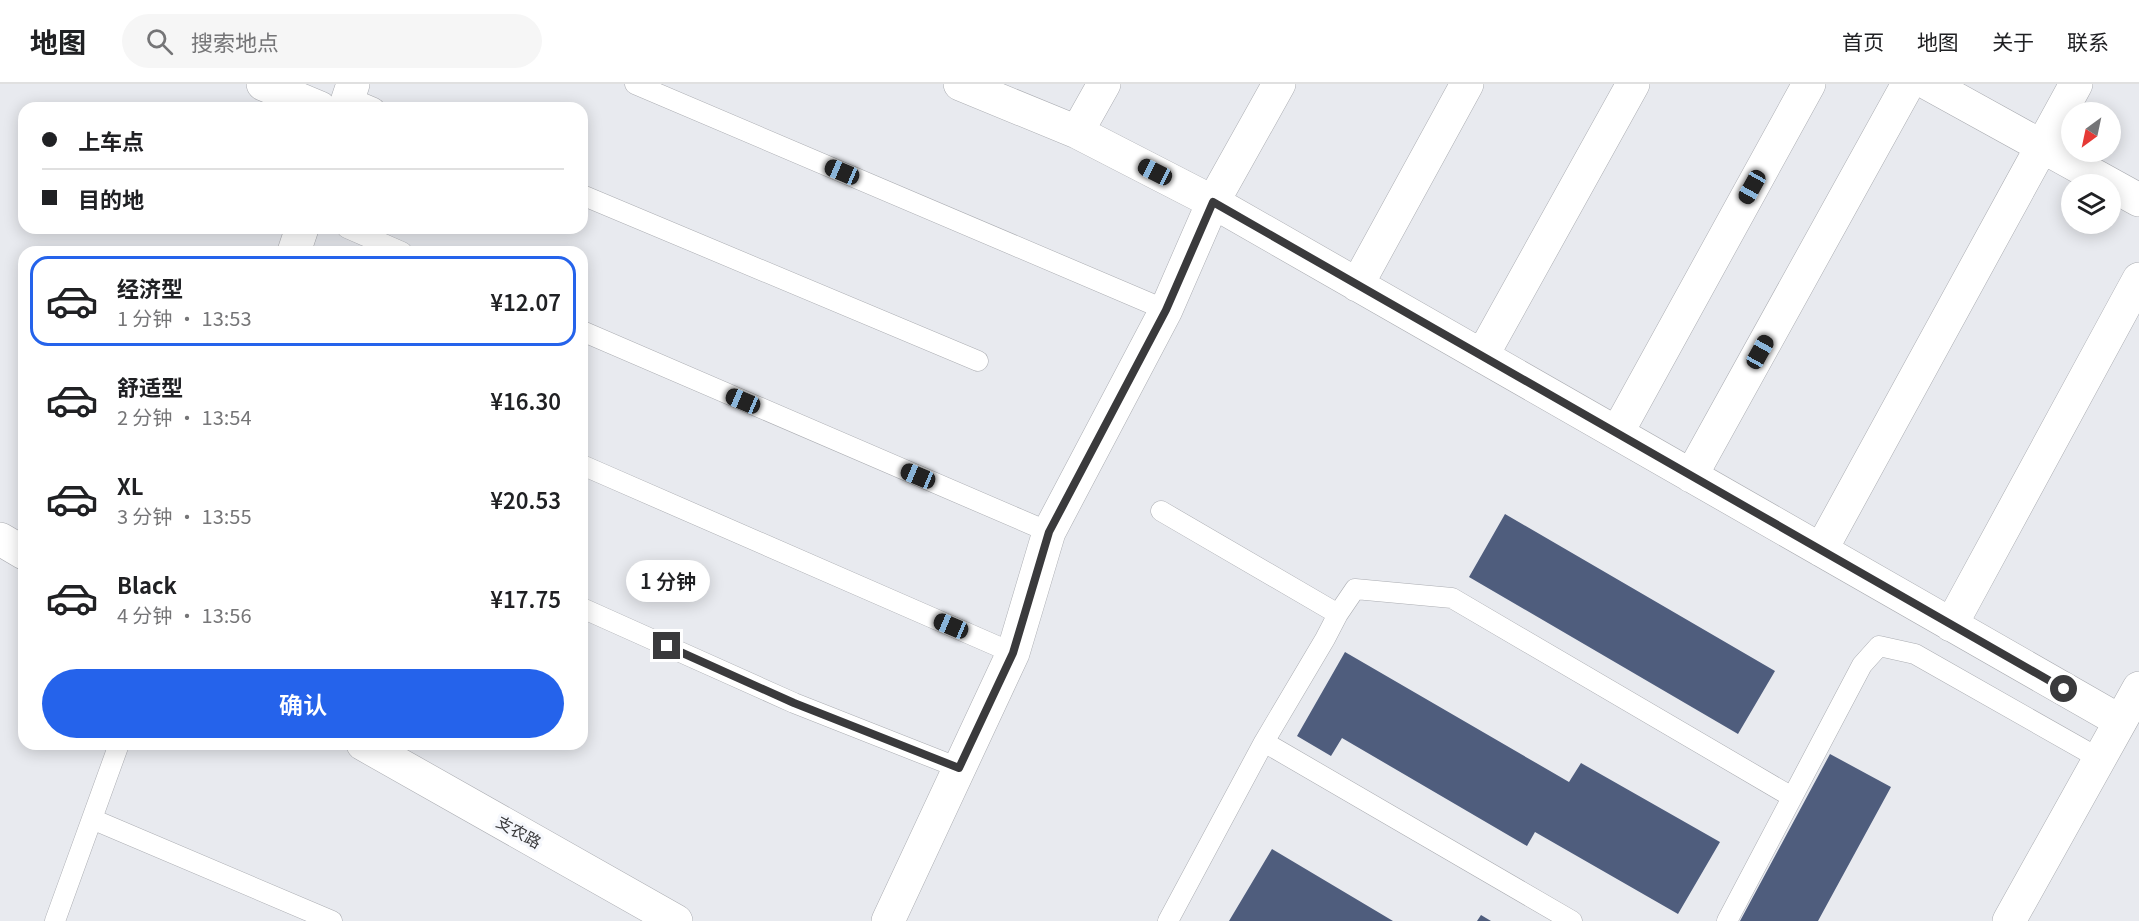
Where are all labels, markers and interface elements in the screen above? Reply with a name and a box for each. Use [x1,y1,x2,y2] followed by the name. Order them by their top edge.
[122,14,542,68] search box
[30,21,86,61] text: 地图
[143,25,176,58] icon: search
[191,25,279,57] text: 搜索地点
[1842,26,1884,56] text: 首页
[1917,26,1959,56] text: 地图
[1992,26,2034,56] text: 关于
[2067,26,2109,56] text: 联系
[2061,102,2121,162] north arrow
[2061,102,2121,234] map controls
[78,124,144,156] text: 上车点
[1135,156,1175,188] car
[822,157,862,187] car
[1735,167,1769,207] car
[2061,174,2121,234] button: layers
[78,182,144,214] text: 目的地
[117,271,183,303] text: 经济型
[45,274,99,328] icon: car
[490,285,561,317] text: ¥12.07
[117,303,252,332] text: 1 分钟 · 13:53
[1743,332,1777,372] car
[117,370,183,402] text: 舒适型
[45,373,99,427] icon: car
[490,384,561,416] text: ¥16.30
[723,386,763,416] car
[117,402,252,431] text: 2 分钟 · 13:54
[898,461,938,491] car
[117,469,144,501] text: XL
[45,472,99,526] icon: car
[490,483,561,515] text: ¥20.53
[117,501,252,530] text: 3 分钟 · 13:55
[625,559,709,601] callout: 1 分钟
[640,566,696,595] text: 1 分钟
[117,568,177,600] text: Black
[45,571,99,625] icon: car
[490,582,561,614] text: ¥17.75
[117,600,252,629] text: 4 分钟 · 13:56
[931,611,971,641] car
[653,632,680,659] route end
[42,669,564,738] button: 确认
[2050,675,2077,702] route start
[493,809,546,853] street label: 支农路

